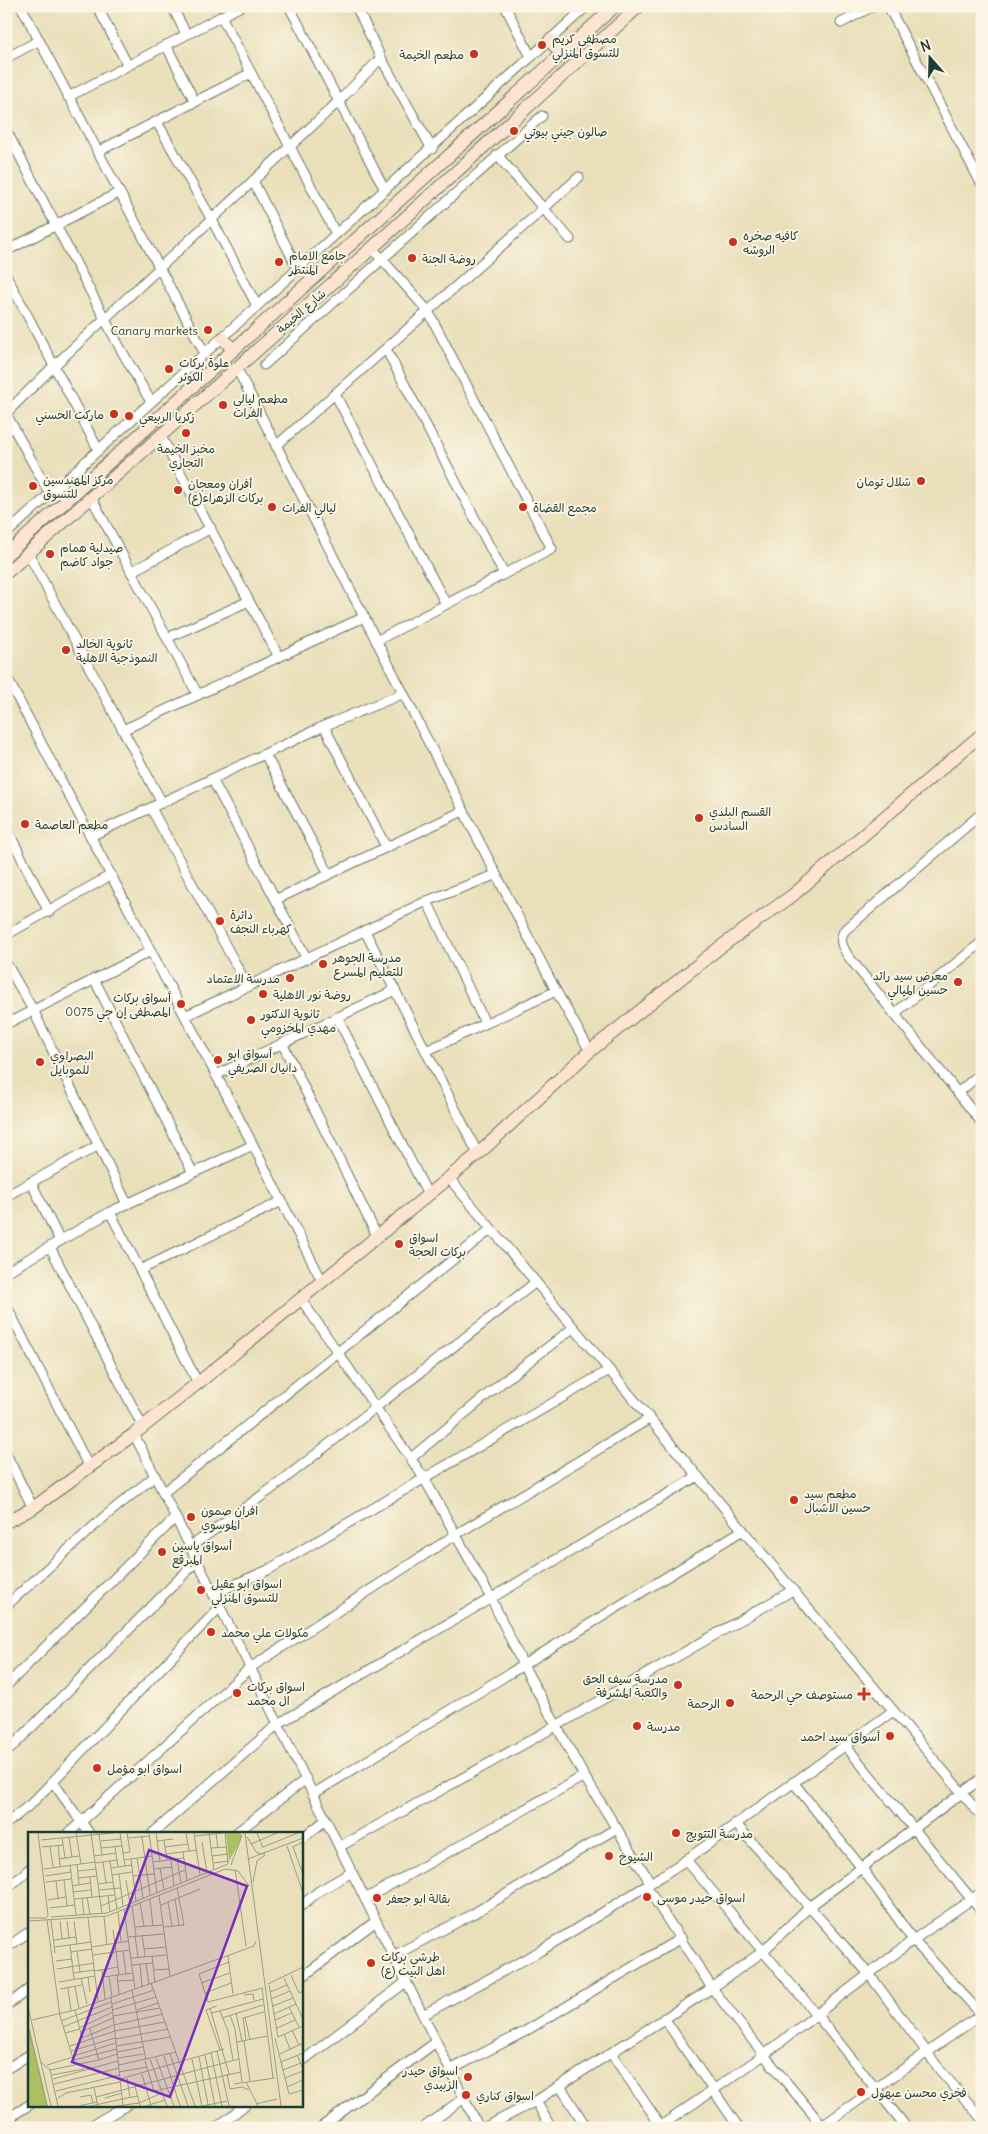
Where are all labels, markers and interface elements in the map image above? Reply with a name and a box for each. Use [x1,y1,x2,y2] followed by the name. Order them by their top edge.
[552,31,619,64] place label: مصطفى كريم للتسوق المنزلي
[906,32,956,82] north arrow
[918,36,933,56] text: N
[536,39,548,51] marker: مصطفى كريم للتسوق المنزلي
[399,47,464,64] place label: مطعم الخيمة
[468,48,480,60] marker: مطعم الخيمة
[524,124,607,143] place label: صالون جيني بيوتي
[508,125,520,137] marker: صالون جيني بيوتي
[743,228,798,258] place label: كافيه صخره الروشه
[727,236,739,248] marker: كافيه صخره الروشه
[288,248,346,277] place label: جامع الامام المنتظر
[422,251,476,267] place label: روضة الجنة
[406,252,418,264] marker: روضة الجنة
[273,256,285,268] marker: جامع الامام المنتظر
[273,286,330,338] street label: شارع الخيمة
[111,323,198,338] place label: Canary markets
[202,324,214,336] marker: Canary markets
[178,355,229,385] place label: علوة بركات الكوثر
[163,363,175,375] marker: علوة بركات الكوثر
[233,391,288,420] place label: مطعم ليالي الفرات
[217,399,229,411] marker: مطعم ليالي الفرات
[35,407,104,426] place label: ماركت الحسني
[108,408,120,420] marker: ماركت الحسني
[139,409,195,428] place label: زكريا الربيعي
[123,410,135,422] marker: زكريا الربيعي
[180,427,192,439] marker: مخبز الخيمة التجاري
[157,441,215,472] place label: مخبز الخيمة التجاري
[43,472,113,502] place label: مركز المهندسين للتسوق
[857,474,911,490] place label: شلال تومان
[915,475,927,487] marker: شلال تومان
[188,476,264,507] place label: أفران ومعجان بركات الزهراء(ع)
[27,480,39,492] marker: مركز المهندسين للتسوق
[172,484,184,496] marker: أفران ومعجان بركات الزهراء(ع)
[282,500,336,519] place label: ليالي الفرات
[533,500,597,517] place label: مجمع القضاة
[266,501,278,513] marker: ليالي الفرات
[517,501,529,513] marker: مجمع القضاة
[60,540,123,571] place label: صيدلية همام جواد كاضم
[44,548,56,560] marker: صيدلية همام جواد كاضم
[76,636,158,666] place label: ثانوية الخالد النموذجية الاهلية
[60,644,72,656] marker: ثانوية الخالد النموذجية الاهلية
[709,804,771,833] place label: القسم البلدي السادس
[693,812,705,824] marker: القسم البلدي السادس
[35,817,108,834] place label: مطعم العاصمة
[19,818,31,830] marker: مطعم العاصمة
[230,907,292,937] place label: دائرة كهرباء النجف
[214,915,226,927] marker: دائرة كهرباء النجف
[332,950,403,981] place label: مدرسة الجوهر للتعليم المسرع
[317,958,329,970] marker: مدرسة الجوهر للتعليم المسرع
[873,968,948,1001] place label: معرض سيد رائد حسين الميالي
[207,971,280,986] place label: مدرسة الاعتماد
[284,972,296,984] marker: مدرسة الاعتماد
[952,976,964,988] marker: معرض سيد رائد حسين الميالي
[273,987,351,1003] place label: روضة نور الاهلية
[257,988,269,1000] marker: روضة نور الاهلية
[65,990,171,1023] place label: أسواق بركات المصطفی إن جي 0075
[175,998,187,1010] marker: أسواق بركات المصطفی إن جي 0075
[260,1006,336,1039] place label: ثانوية الدكتور مهدي المخزومي
[245,1014,257,1026] marker: ثانوية الدكتور مهدي المخزومي
[227,1046,297,1079] place label: أسواق ابو دانيال الصريفي
[50,1048,94,1078] place label: البصراوي للموبايل
[212,1054,224,1066] marker: أسواق ابو دانيال الصريفي
[34,1056,46,1068] marker: البصراوي للموبايل
[409,1230,466,1260] place label: اسواق بركات الحجة
[393,1238,405,1250] marker: اسواق بركات الحجة
[804,1486,871,1516] place label: مطعم سيد حسين الاشبال
[788,1494,800,1506] marker: مطعم سيد حسين الاشبال
[201,1503,258,1534] place label: افران صمون الموسوي
[185,1511,197,1523] marker: افران صمون الموسوي
[172,1538,232,1569] place label: أسواق ياسين المبرقع
[156,1546,168,1558] marker: أسواق ياسين المبرقع
[211,1576,282,1609] place label: اسواق ابو عقيل للتسوق المنزلي
[195,1584,207,1596] marker: اسواق ابو عقيل للتسوق المنزلي
[221,1625,309,1644] place label: مكولات علي محمد
[205,1626,217,1638] marker: مكولات علي محمد
[583,1671,668,1701] place label: مدرسة سيف الحق والكعبة المشرفة
[247,1679,305,1708] place label: اسواق بركات ال محمد
[672,1679,684,1691] marker: مدرسة سيف الحق والكعبة المشرفة
[231,1687,243,1699] marker: اسواق بركات ال محمد
[751,1687,853,1706] place label: مستوصف حي الرحمة
[857,1687,871,1701] marker: مستوصف حي الرحمة
[687,1696,720,1711] place label: الرحمة
[724,1697,736,1709] marker: الرحمة
[647,1719,680,1734] place label: مدرسة
[631,1720,643,1732] marker: مدرسة
[800,1729,880,1744] place label: أسواق سيد احمد
[884,1730,896,1742] marker: أسواق سيد احمد
[107,1761,182,1777] place label: اسواق ابو مؤمل
[91,1762,103,1774] marker: اسواق ابو مؤمل
[686,1826,753,1843] place label: مدرسة التتويج
[670,1827,682,1839] marker: مدرسة التتويج
[28,1832,302,2106] inset map
[619,1849,653,1866] place label: الشيوخ
[603,1850,615,1862] marker: الشيوخ
[657,1890,745,1906] place label: اسواق حيدر موسى
[386,1891,451,1907] place label: بقالة ابو جعفر
[641,1891,653,1903] marker: اسواق حيدر موسى
[371,1892,383,1904] marker: بقالة ابو جعفر
[381,1949,445,1980] place label: طرشي بركات اهل البيت (ع)
[365,1957,377,1969] marker: طرشي بركات اهل البيت (ع)
[402,2063,458,2094] place label: اسواق حيدر الزبيدي
[462,2071,474,2083] marker: اسواق حيدر الزبيدي
[871,2085,967,2102] place label: فخري محسن عبهول
[855,2086,867,2098] marker: فخري محسن عبهول
[476,2088,534,2105] place label: اسواق كناري
[460,2089,472,2101] marker: اسواق كناري

